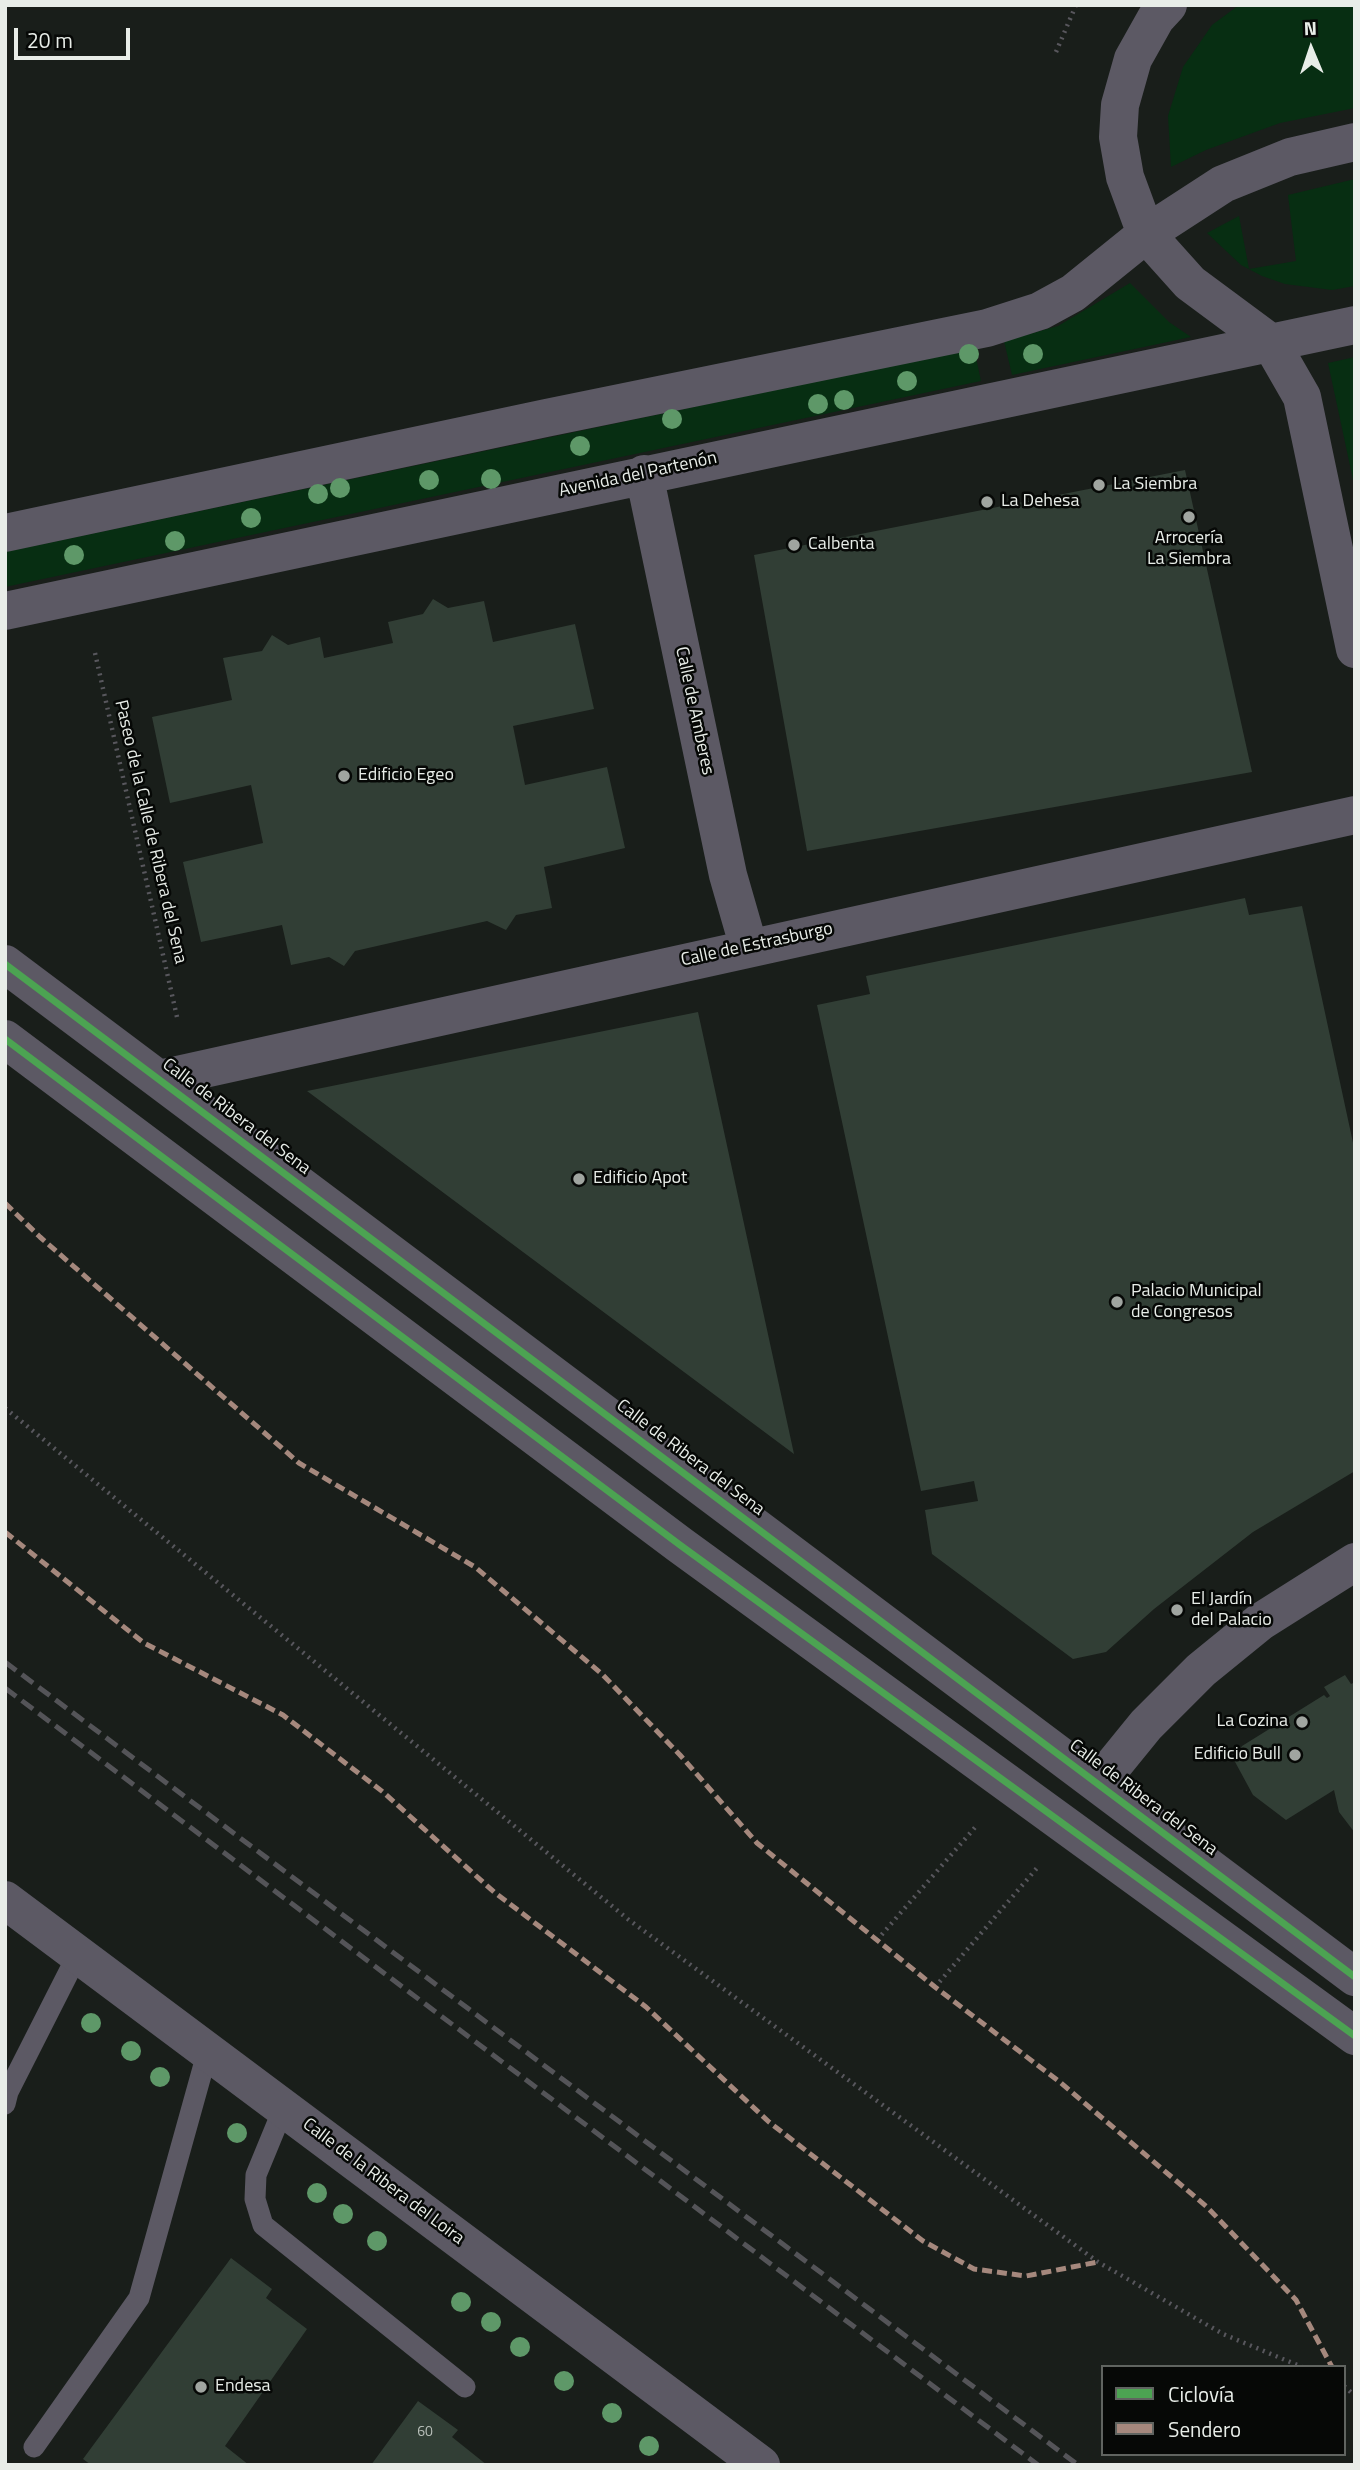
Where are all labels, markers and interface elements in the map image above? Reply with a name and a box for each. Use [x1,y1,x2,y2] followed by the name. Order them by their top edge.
[1303,13,1317,42] text: N
[18,14,133,58] scale bar
[1276,14,1346,84] north arrow
[27,24,73,56] text: 20 m
[557,448,719,502] street label: Avenida del Partenón
[1113,474,1197,496] place label: La Siembra
[1091,477,1107,493] marker: La Siembra
[1001,491,1079,513] place label: La Dehesa
[979,494,995,510] marker: La Dehesa
[1181,509,1197,525] marker: Arrocería La Siembra
[1147,528,1231,570] place label: Arrocería La Siembra
[808,534,874,556] place label: Calbenta
[786,537,802,553] marker: Calbenta
[670,645,718,777] street label: Calle de Amberes
[109,698,191,966] street label: Paseo de la Calle de Ribera del Sena
[358,765,454,787] place label: Edificio Egeo
[336,768,352,784] marker: Edificio Egeo
[679,918,835,972] street label: Calle de Estrasburgo
[158,1054,314,1180] street label: Calle de Ribera del Sena
[593,1168,687,1190] place label: Edificio Apot
[571,1171,587,1187] marker: Edificio Apot
[1131,1281,1262,1324] place label: Palacio Municipal de Congresos
[1109,1294,1125,1310] marker: Palacio Municipal de Congresos
[612,1395,768,1521] street label: Calle de Ribera del Sena
[1191,1589,1272,1632] place label: El Jardín del Palacio
[1169,1602,1185,1618] marker: El Jardín del Palacio
[1217,1711,1288,1733] place label: La Cozina
[1294,1714,1310,1730] marker: La Cozina
[1065,1735,1221,1861] street label: Calle de Ribera del Sena
[1194,1744,1281,1766] place label: Edificio Bull
[1287,1747,1303,1763] marker: Edificio Bull
[298,2114,468,2250] street label: Calle de la Ribera del Loira
[1101,2365,1346,2456] legend
[215,2376,271,2398] place label: Endesa
[1168,2378,1234,2410] text: Ciclovía
[193,2379,209,2395] marker: Endesa
[1168,2413,1241,2445] text: Sendero
[417,2425,433,2441] house number: 60

